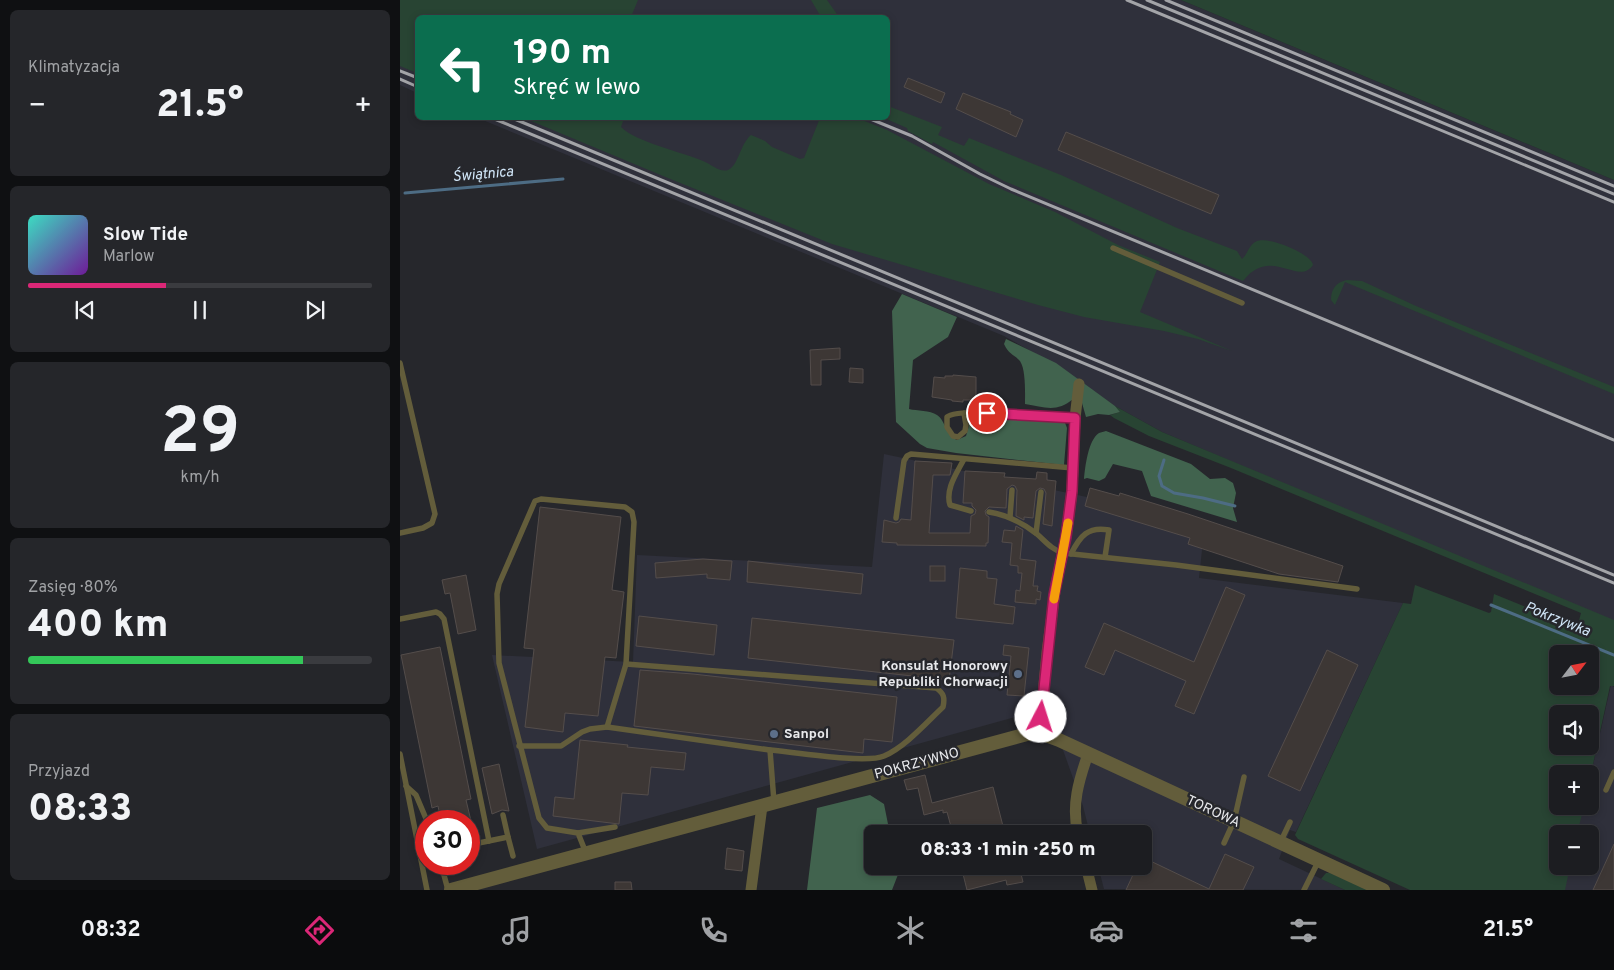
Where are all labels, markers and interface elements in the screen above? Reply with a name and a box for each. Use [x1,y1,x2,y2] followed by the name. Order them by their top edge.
[513,32,611,76] text: 190 m
[430,35,495,100] icon: left
[28,58,120,78] text: Klimatyzacja
[513,75,641,102] text: Skręć w lewo
[156,82,244,131] text: 21.5°
[28,89,46,125] text: −
[354,89,372,125] text: +
[451,161,515,187] water label: Świątnica
[103,223,188,247] text: Slow Tide
[103,247,155,267] text: Marlow
[71,296,99,324] icon: previous
[186,296,214,324] icon: pause
[301,296,329,324] icon: next
[966,392,1008,434] pin
[160,394,240,476] text: 29
[973,399,1001,427] icon: arrive
[181,468,219,488] text: km/h
[28,578,118,598] text: Zasięg · 80%
[1521,598,1593,642] water label: Pokrzywka
[28,602,168,651] text: 400 km
[1549,645,1599,695] north arrow
[1549,645,1599,875] map controls
[879,658,1008,691] place label: Konsulat Honorowy Republiki Chorwacji
[1012,668,1024,680] marker: Konsulat Honorowy Republiki Chorwacji
[1014,690,1066,742] position arrow
[1549,705,1599,755] button: sound
[784,726,829,743] place label: Sanpol
[768,728,780,740] marker: Sanpol
[873,745,961,783] street label: POKRZYWNO
[28,762,90,782] text: Przyjazd
[1549,765,1599,815] button: +
[28,786,132,835] text: 08:33
[1183,792,1243,832] street label: TOROWA
[415,810,480,875] speed limit sign: 30
[1549,825,1599,875] button: −
[920,838,1096,862] text: 08:33 · 1 min · 250 m
[302,913,337,948] icon: directions
[499,913,534,948] icon: music
[696,913,731,948] icon: phone
[893,913,928,948] icon: climate
[1089,913,1124,948] icon: car
[1286,913,1321,948] icon: filters
[81,917,141,944] text: 08:32
[1483,917,1533,944] text: 21.5°

